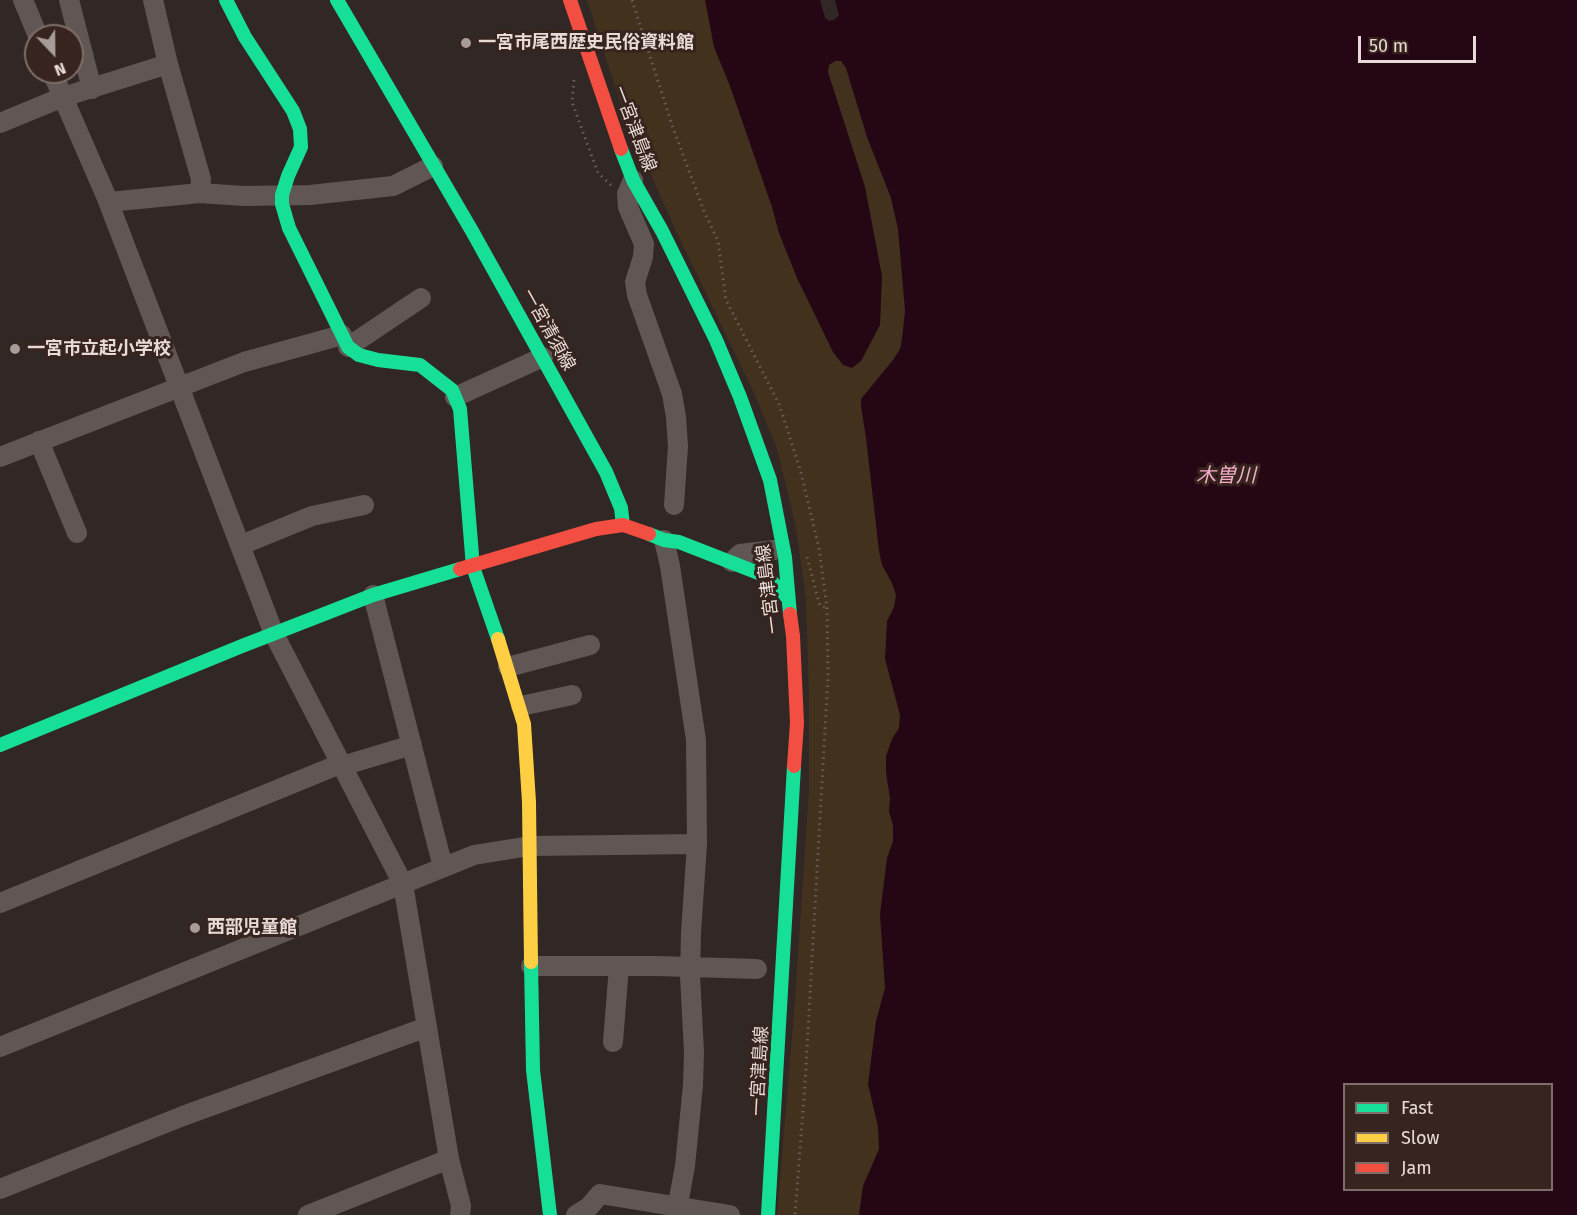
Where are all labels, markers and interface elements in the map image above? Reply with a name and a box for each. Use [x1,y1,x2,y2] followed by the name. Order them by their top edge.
[24,24,84,84] north arrow
[1361,24,1480,62] scale bar
[478,32,694,54] place label: 一宮市尾西歴史民俗資料館
[1369,35,1408,57] text: 50 m
[459,36,473,50] marker: 一宮市尾西歴史民俗資料館
[52,59,69,80] text: N
[608,83,660,175] street label: 一宮津島線
[517,285,579,375] street label: 一宮清須線
[27,338,171,360] place label: 一宮市立起小学校
[8,342,22,356] marker: 一宮市立起小学校
[1196,464,1256,488] water label: 木曽川
[753,543,785,635] street label: 一宮津島線
[207,917,297,939] place label: 西部児童館
[188,921,202,935] marker: 西部児童館
[747,1025,773,1117] street label: 一宮津島線
[1343,1083,1553,1191] legend
[1401,1097,1433,1119] text: Fast
[1401,1127,1439,1149] text: Slow
[1401,1157,1432,1179] text: Jam

